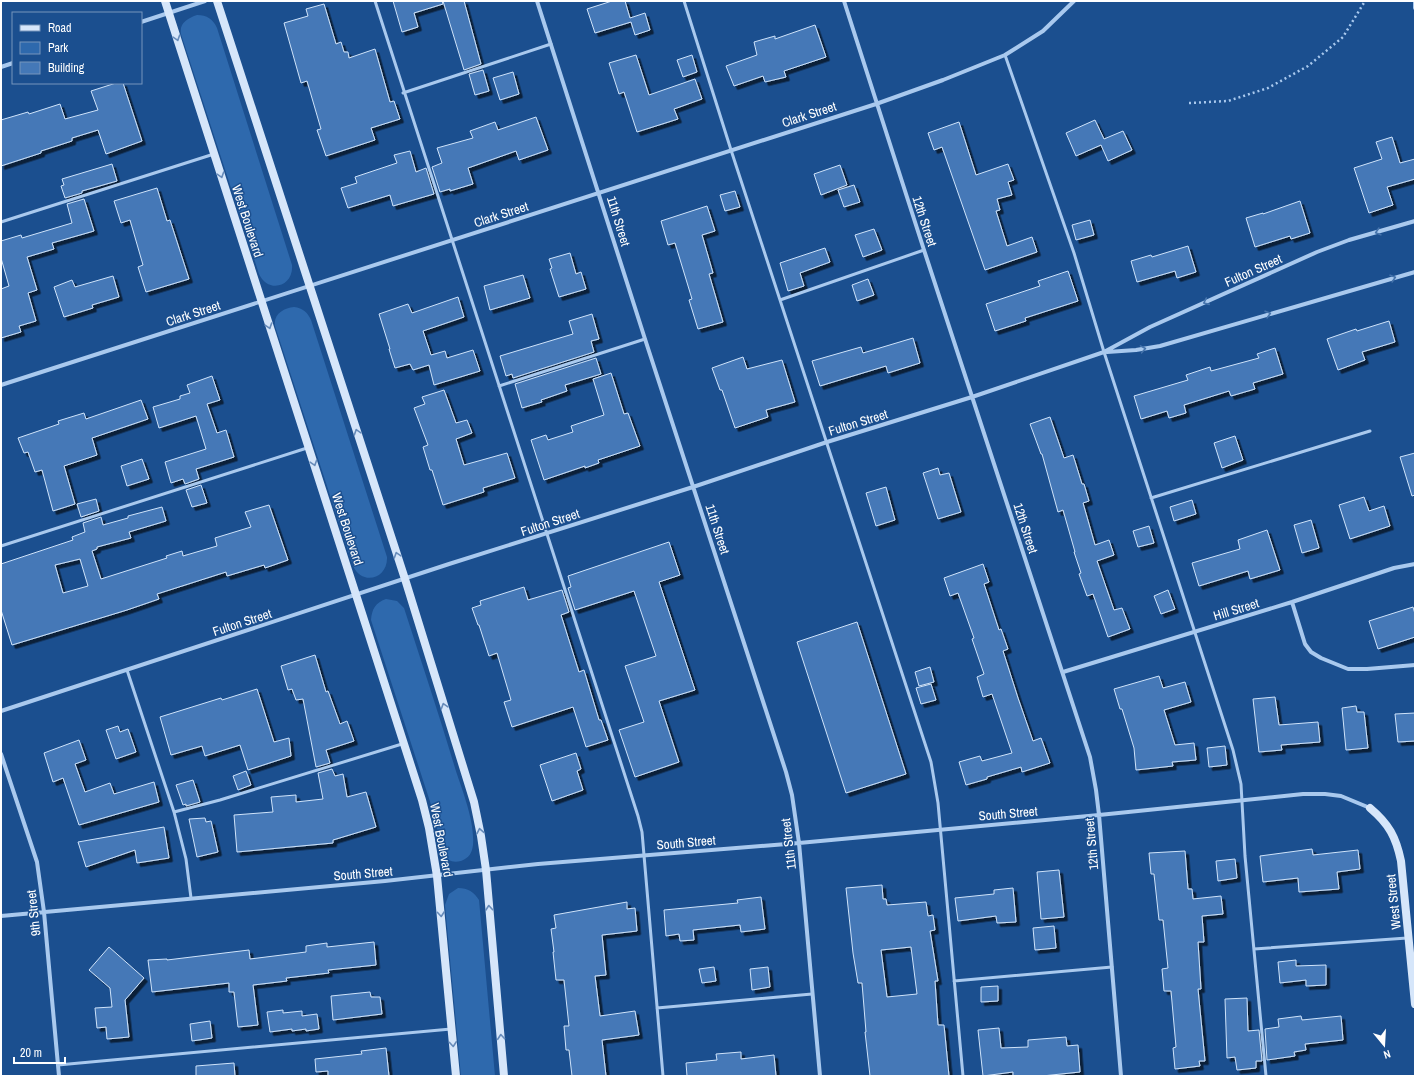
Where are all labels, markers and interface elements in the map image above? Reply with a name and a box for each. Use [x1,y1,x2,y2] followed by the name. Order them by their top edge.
[12,12,142,84] legend
[48,20,72,36] text: Road
[172,34,181,41] one-way arrow
[48,40,68,56] text: Park
[48,60,85,76] text: Building
[780,98,839,131] street label: Clark Street
[216,172,225,179] one-way arrow
[228,183,267,260] street label: West Boulevard
[603,194,634,248] street label: 11th Street
[908,194,941,249] street label: 12th Street
[472,198,531,231] street label: Clark Street
[1374,227,1381,236] one-way arrow
[1222,250,1285,291] street label: Fulton Street
[1389,274,1396,283] one-way arrow
[164,297,223,330] street label: Clark Street
[1202,297,1210,305] one-way arrow
[1265,310,1272,319] one-way arrow
[264,322,273,329] one-way arrow
[1140,345,1146,354] one-way arrow
[826,405,890,440] street label: Fulton Street
[353,429,362,436] one-way arrow
[309,459,317,466] one-way arrow
[328,491,367,568] street label: West Boulevard
[1009,501,1042,556] street label: 12th Street
[702,502,734,556] street label: 11th Street
[518,505,582,540] street label: Fulton Street
[394,552,402,559] one-way arrow
[1211,594,1261,624] street label: Hill Street
[210,605,274,640] street label: Fulton Street
[440,703,449,710] one-way arrow
[426,802,457,879] street label: West Boulevard
[978,802,1038,825] street label: South Street
[777,817,800,870] street label: 11th Street
[1081,817,1102,871] street label: 12th Street
[477,828,485,834] one-way arrow
[656,831,716,854] street label: South Street
[333,862,393,885] street label: South Street
[1382,873,1405,930] street label: West Street
[23,889,44,937] street label: 9th Street
[485,905,494,911] one-way arrow
[436,911,445,917] one-way arrow
[1364,1025,1404,1065] north arrow
[496,1034,505,1040] one-way arrow
[14,1039,65,1065] scale bar
[448,1041,457,1047] one-way arrow
[20,1045,42,1061] text: 20 m
[1382,1047,1392,1062] text: N

